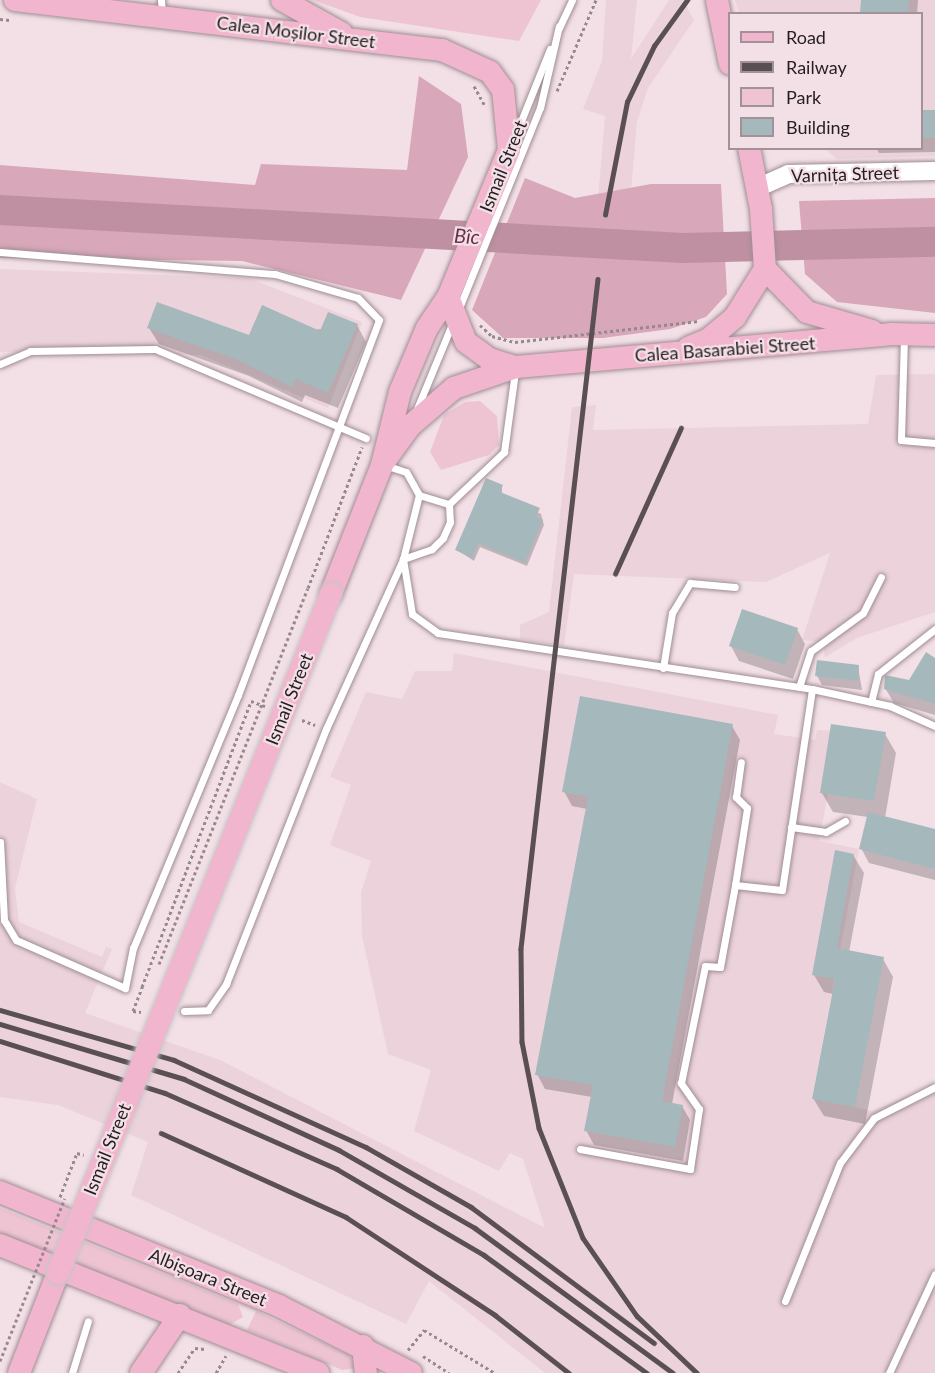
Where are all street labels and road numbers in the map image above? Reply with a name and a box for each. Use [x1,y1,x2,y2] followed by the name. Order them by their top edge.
[215,12,377,52] street label: Calea Moșilor Street
[475,117,531,215] street label: Ismail Street
[791,161,899,187] street label: Varnița Street
[634,332,816,366] street label: Calea Basarabiei Street
[261,650,317,748] street label: Ismail Street
[79,1100,135,1198] street label: Ismail Street
[146,1244,270,1310] street label: Albișoara Street

